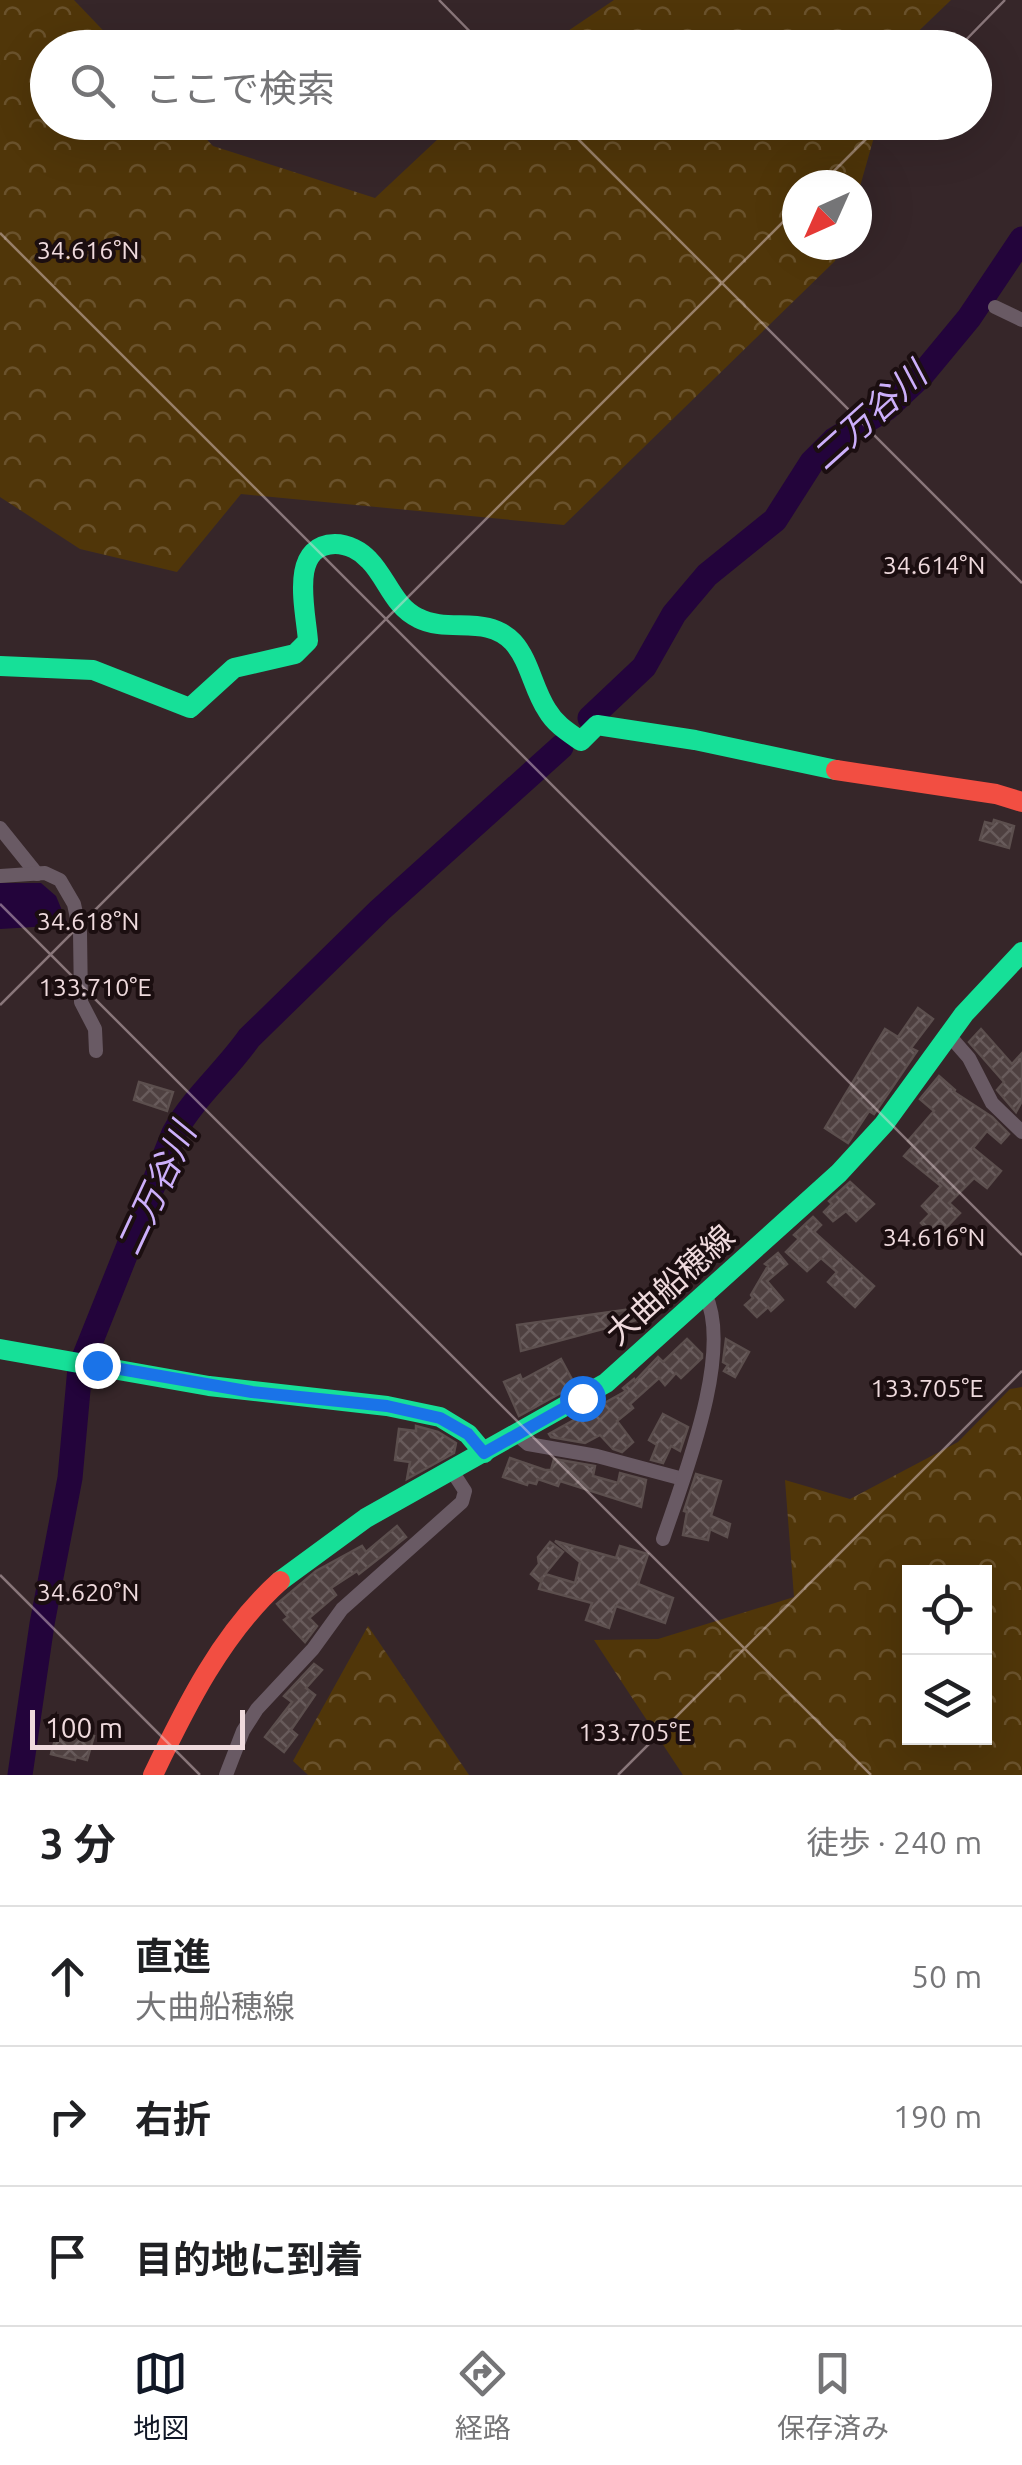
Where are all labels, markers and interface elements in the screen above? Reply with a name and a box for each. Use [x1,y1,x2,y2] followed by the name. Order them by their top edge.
[30,30,992,140] search box
[65,58,120,113] icon: search
[145,67,335,109] text: ここで検索
[782,170,872,260] north arrow
[37,236,139,264] text: 34.616°N
[803,351,937,477] water label: 二万谷川
[883,551,985,579] text: 34.614°N
[37,907,139,935] text: 34.618°N
[39,973,151,1001] text: 133.710°E
[107,1113,204,1260] water label: 二万谷川
[598,1217,741,1351] street label: 大曲船穂線
[883,1223,985,1251] text: 34.616°N
[75,1343,121,1389] route end
[871,1374,983,1402] text: 133.705°E
[560,1376,606,1422] route start
[902,1565,992,1745] map controls
[902,1565,992,1655] button: locate
[37,1578,139,1606] text: 34.620°N
[902,1655,992,1745] button: layers
[30,1705,245,1750] scale bar
[45,1712,123,1743] text: 100 m
[579,1718,691,1746] text: 133.705°E
[40,1820,116,1867] text: 3 分
[806,1824,982,1860] text: 徒歩 · 240 m
[135,1935,211,1977] text: 直進
[40,1949,95,2004] icon: ahead
[911,1958,982,1994] text: 50 m
[135,1988,295,2024] text: 大曲船穂線
[40,2089,95,2144] icon: right
[135,2098,211,2140] text: 右折
[893,2098,982,2134] text: 190 m
[40,2229,95,2284] icon: arrive
[135,2238,363,2280] text: 目的地に到着
[133,2346,189,2446] tab: 地図
[455,2346,511,2446] tab: 経路
[777,2346,889,2446] tab: 保存済み

